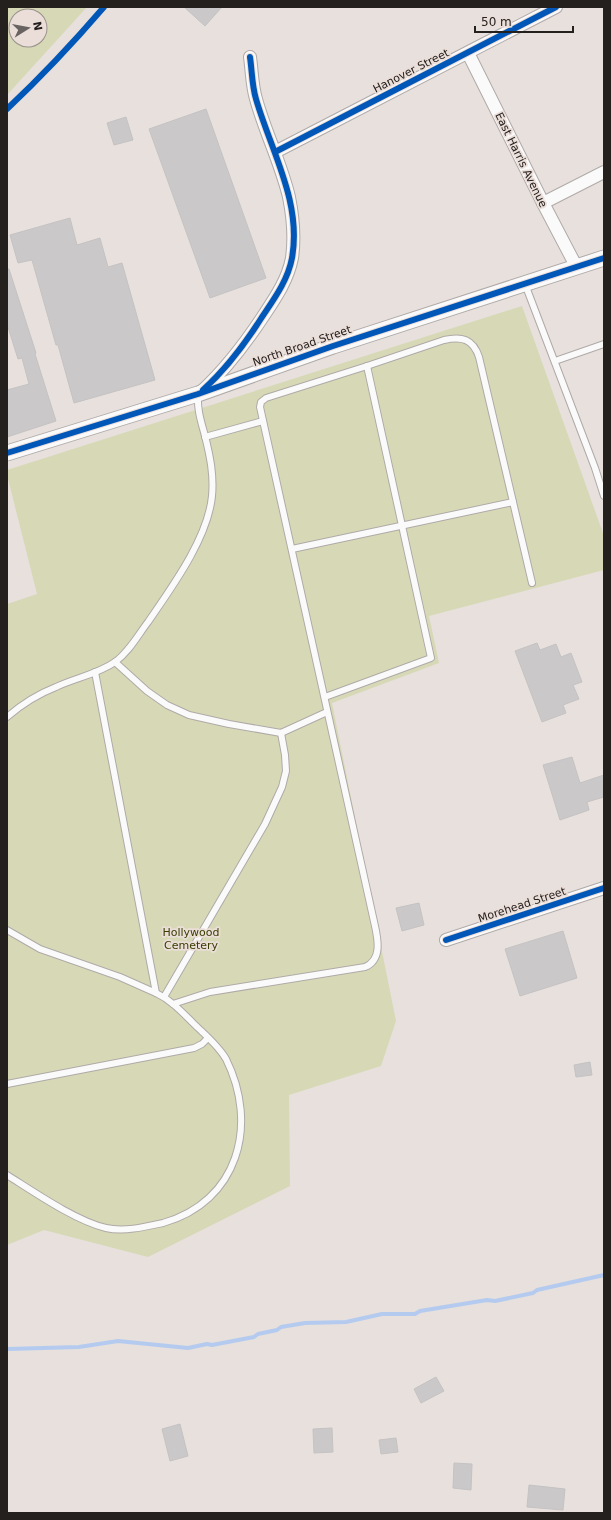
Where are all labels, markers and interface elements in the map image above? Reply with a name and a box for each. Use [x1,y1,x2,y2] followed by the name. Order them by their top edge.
[8,8,48,48] north arrow
[475,8,573,34] scale bar
[481,15,512,29] text: 50 m
[30,20,45,32] text: N
[371,46,452,96] street label: Hanover Street
[492,110,550,210] street label: East Harris Avenue
[251,323,354,369] street label: North Broad Street
[476,884,568,925] street label: Morehead Street
[162,926,220,952] park label: Hollywood Cemetery

